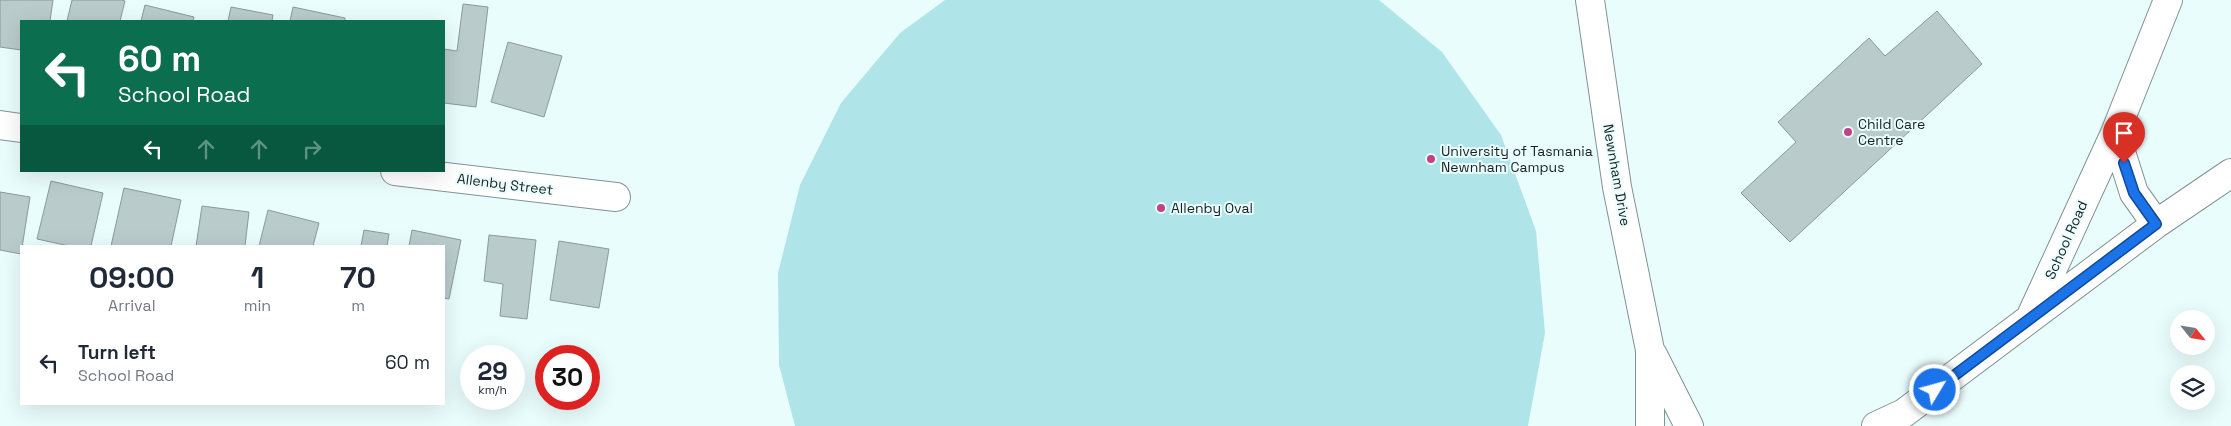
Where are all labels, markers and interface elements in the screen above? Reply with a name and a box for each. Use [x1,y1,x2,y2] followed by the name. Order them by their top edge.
[118,37,201,81] text: 60 m
[35,40,100,105] icon: left
[118,80,250,108] text: School Road
[2103,112,2145,163] pin
[1858,115,1925,149] place label: Child Care Centre
[2110,119,2138,147] icon: arrive
[1599,123,1635,227] street label: Newnham Drive
[1842,126,1854,138] marker: Child Care Centre
[139,135,167,163] icon: left
[192,135,220,163] icon: ahead
[245,135,273,163] icon: ahead
[298,135,326,163] icon: right
[1441,142,1593,176] place label: University of Tasmania Newnham Campus
[1425,153,1437,165] marker: University of Tasmania Newnham Campus
[456,169,554,199] street label: Allenby Street
[2041,198,2091,282] street label: School Road
[1171,199,1253,217] place label: Allenby Oval
[1155,202,1167,214] marker: Allenby Oval
[89,258,175,297] text: 09:00
[251,258,264,297] text: 1
[340,258,376,297] text: 70
[108,295,156,316] text: Arrival
[244,295,271,316] text: min
[351,295,365,316] text: m
[2170,310,2215,355] north arrow
[2170,310,2215,410] map controls
[78,340,156,365] text: Turn left
[535,345,600,410] speed limit sign: 30
[35,349,63,377] icon: left
[385,350,430,375] text: 60 m
[477,355,508,387] text: 29
[1908,363,1960,415] position arrow
[78,365,174,386] text: School Road
[2170,365,2215,410] button: layers
[478,382,507,398] text: km/h

